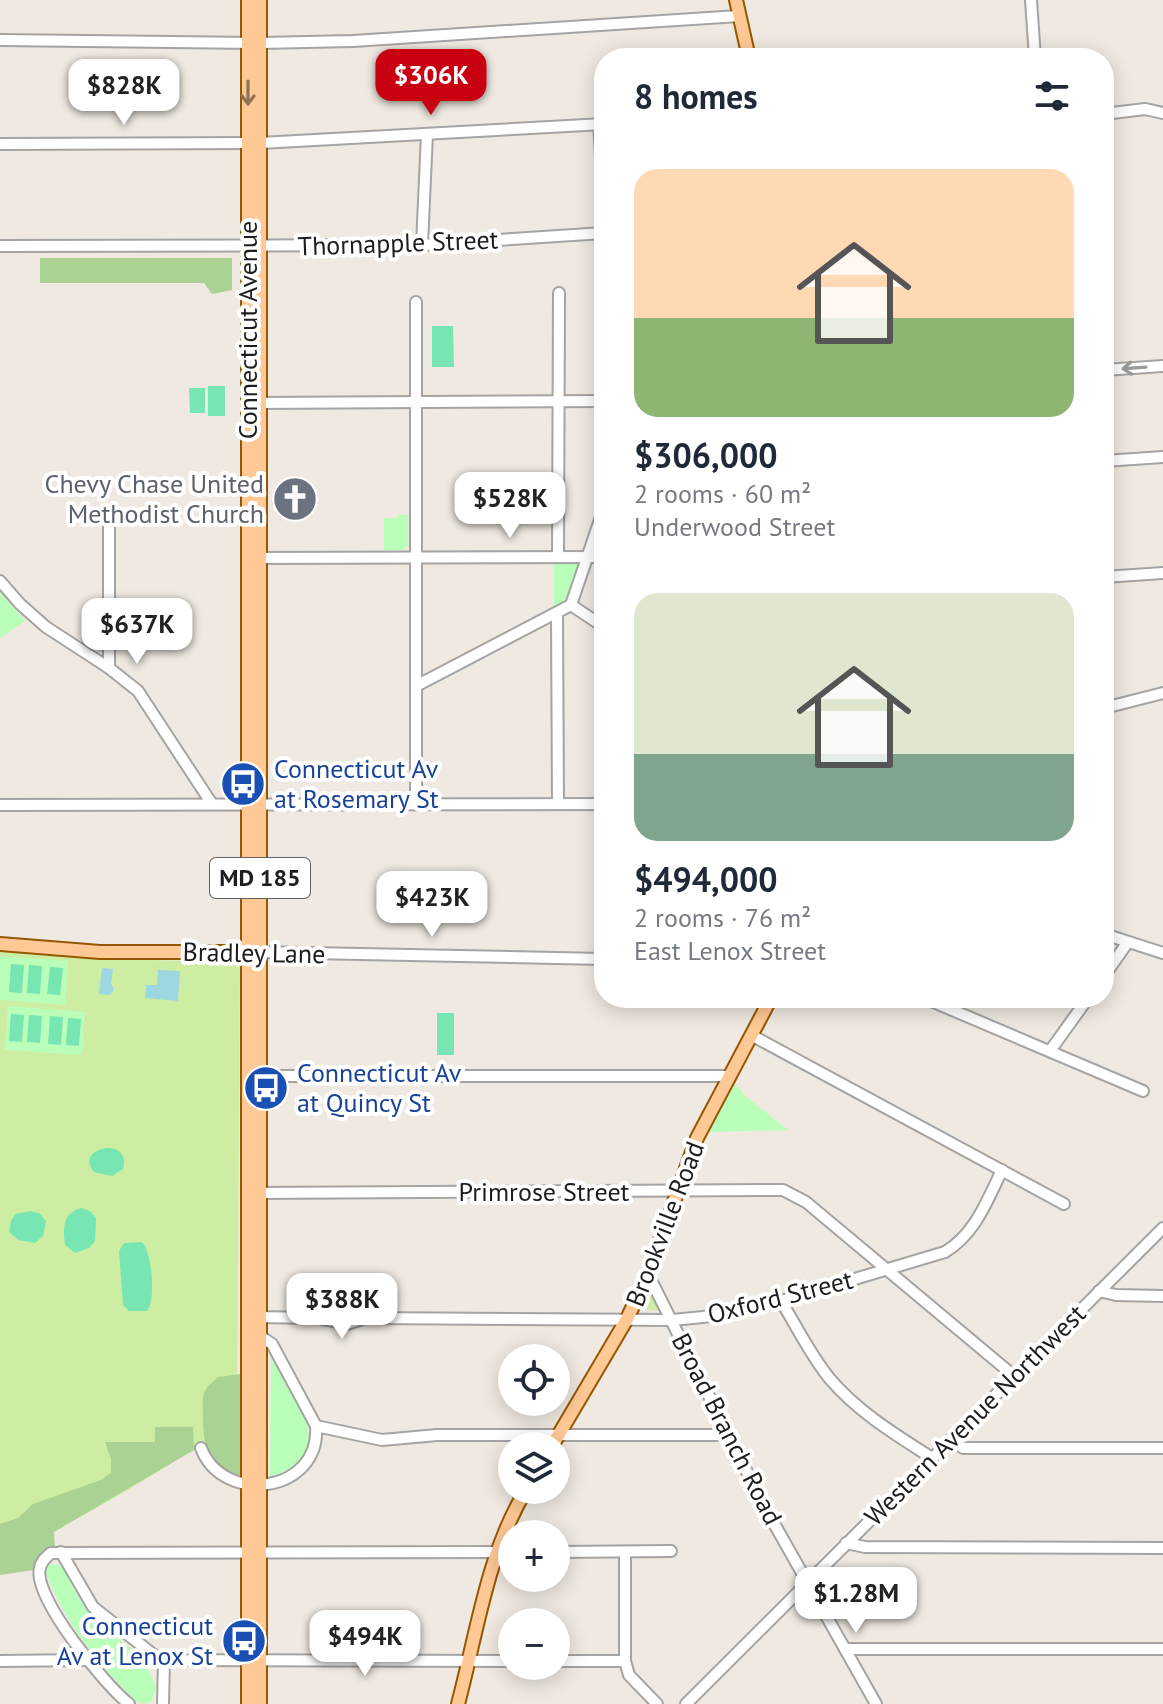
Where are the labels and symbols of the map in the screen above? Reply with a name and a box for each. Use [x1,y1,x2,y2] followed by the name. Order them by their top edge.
[375,49,487,117] pin: $306K
[68,59,180,127] pin: $828K
[240,79,256,106] one-way arrow
[231,221,264,439] street label: Connecticut Avenue
[297,222,499,262] street label: Thornapple Street
[1121,361,1147,376] one-way arrow
[45,467,264,530] place label: Chevy Chase United Methodist Church
[454,472,566,540] pin: $528K
[271,475,319,523] church icon: Chevy Chase United Methodist Church
[81,598,193,666] pin: $637K
[274,752,439,815] place label: Connecticut Av at Rosemary St
[219,760,267,808] bus stop icon: Connecticut Av at Rosemary St
[210,858,310,898] road number: MD 185
[376,871,488,939] pin: $423K
[182,935,326,970] street label: Bradley Lane
[297,1056,462,1119] place label: Connecticut Av at Quincy St
[242,1064,290,1112] bus stop icon: Connecticut Av at Quincy St
[618,1137,711,1311] street label: Brookville Road
[459,1175,630,1208] street label: Primrose Street
[704,1262,856,1330] street label: Oxford Street
[286,1273,398,1341] pin: $388K
[857,1297,1092,1532] street label: Western Avenue Northwest
[665,1327,790,1530] street label: Broad Branch Road
[791,1567,921,1635] pin: $1.28M
[57,1609,213,1672] place label: Connecticut Av at Lenox St
[309,1610,421,1678] pin: $494K
[220,1617,268,1665] bus stop icon: Connecticut Av at Lenox St

